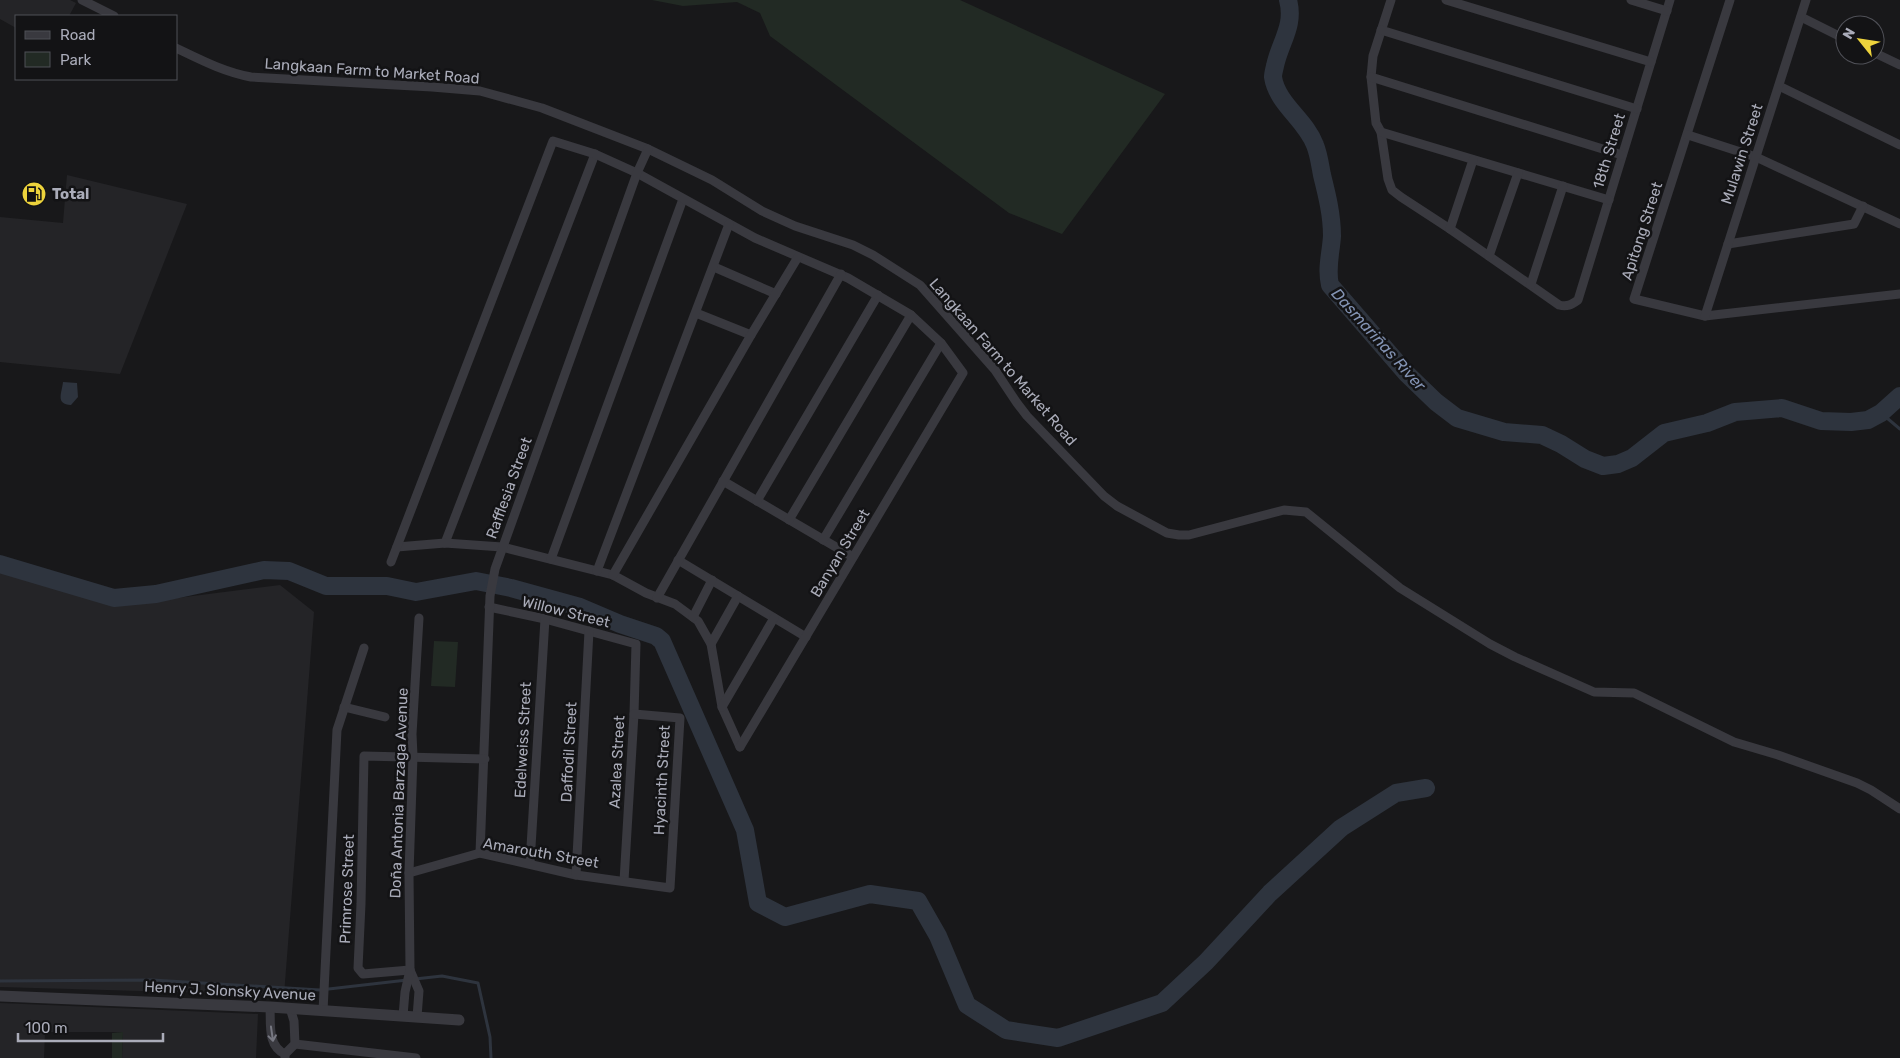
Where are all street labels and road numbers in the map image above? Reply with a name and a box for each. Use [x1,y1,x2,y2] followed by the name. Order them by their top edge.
[264,55,480,87] street label: Langkaan Farm to Market Road
[1717,101,1767,207] street label: Mulawin Street
[1589,111,1629,191] street label: 18th Street
[1618,180,1666,282] street label: Apitong Street
[926,275,1080,449] street label: Langkaan Farm to Market Road
[482,435,536,541] street label: Rafflesia Street
[807,506,873,600] street label: Banyan Street
[520,592,612,632] street label: Willow Street
[511,681,535,798] street label: Edelweiss Street
[386,687,412,899] street label: Doña Antonia Barzaga Avenue
[557,701,581,803] street label: Daffodil Street
[606,715,628,809] street label: Azalea Street
[650,725,674,835] street label: Hyacinth Street
[336,834,358,944] street label: Primrose Street
[482,834,600,872] street label: Amarouth Street
[144,978,316,1004] street label: Henry J. Slonsky Avenue

